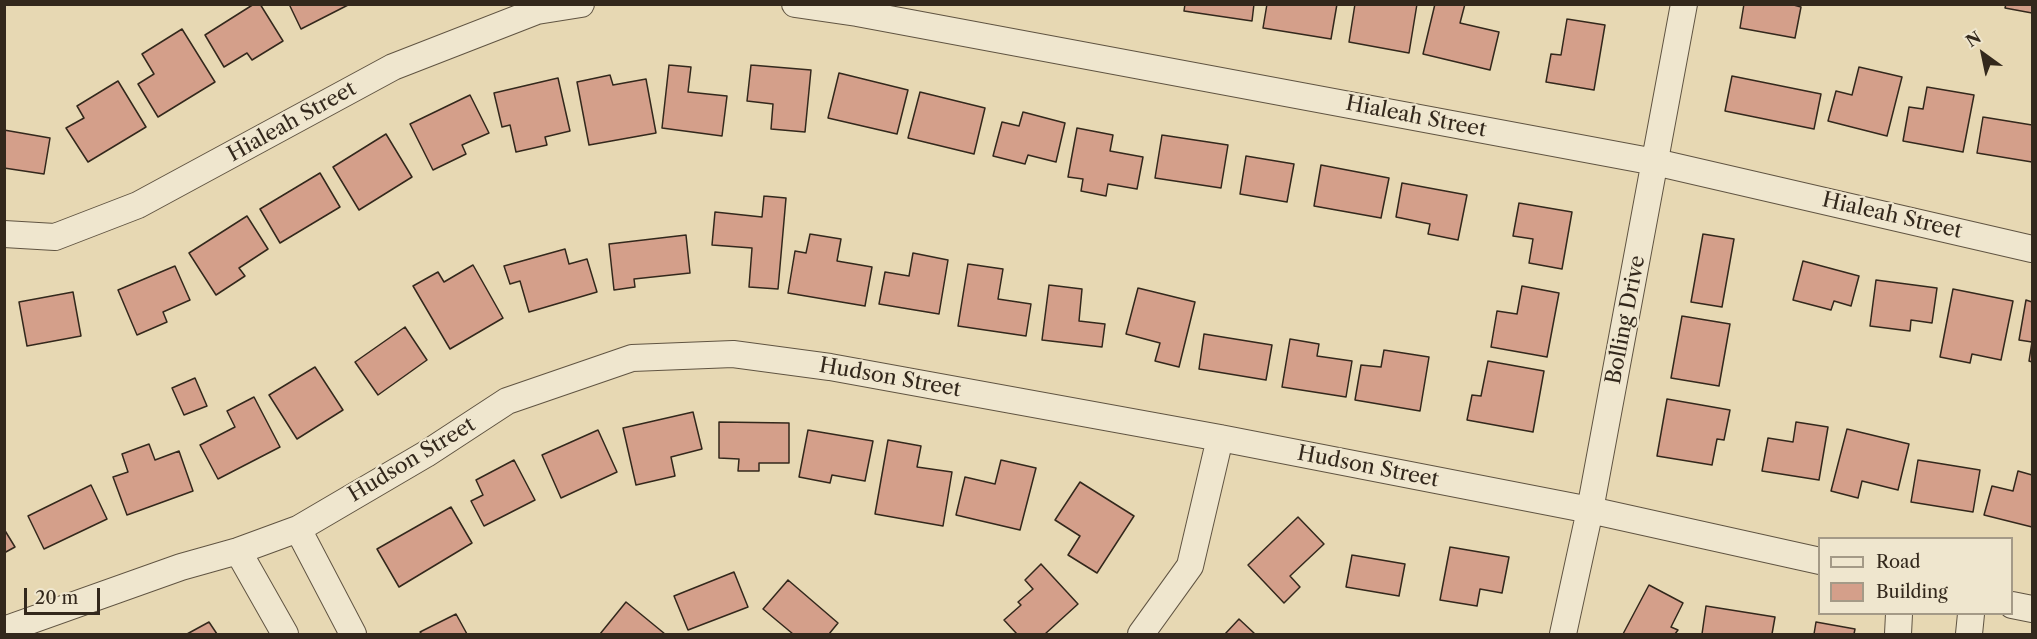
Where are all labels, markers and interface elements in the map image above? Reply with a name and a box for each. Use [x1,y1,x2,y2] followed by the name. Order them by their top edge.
[1953,24,2013,84] north arrow
[1962,27,1984,51] text: N
[223,76,361,168] street label: Hialeah Street
[1344,91,1488,143] street label: Hialeah Street
[1820,188,1964,244] street label: Hialeah Street
[1601,253,1651,387] street label: Bolling Drive
[817,353,963,403] street label: Hudson Street
[344,412,480,508] street label: Hudson Street
[1295,441,1441,493] street label: Hudson Street
[1818,537,2013,615] legend
[1876,551,1921,573] text: Road
[27,576,104,614] scale bar
[1876,581,1948,603] text: Building
[35,587,78,609] text: 20 m

